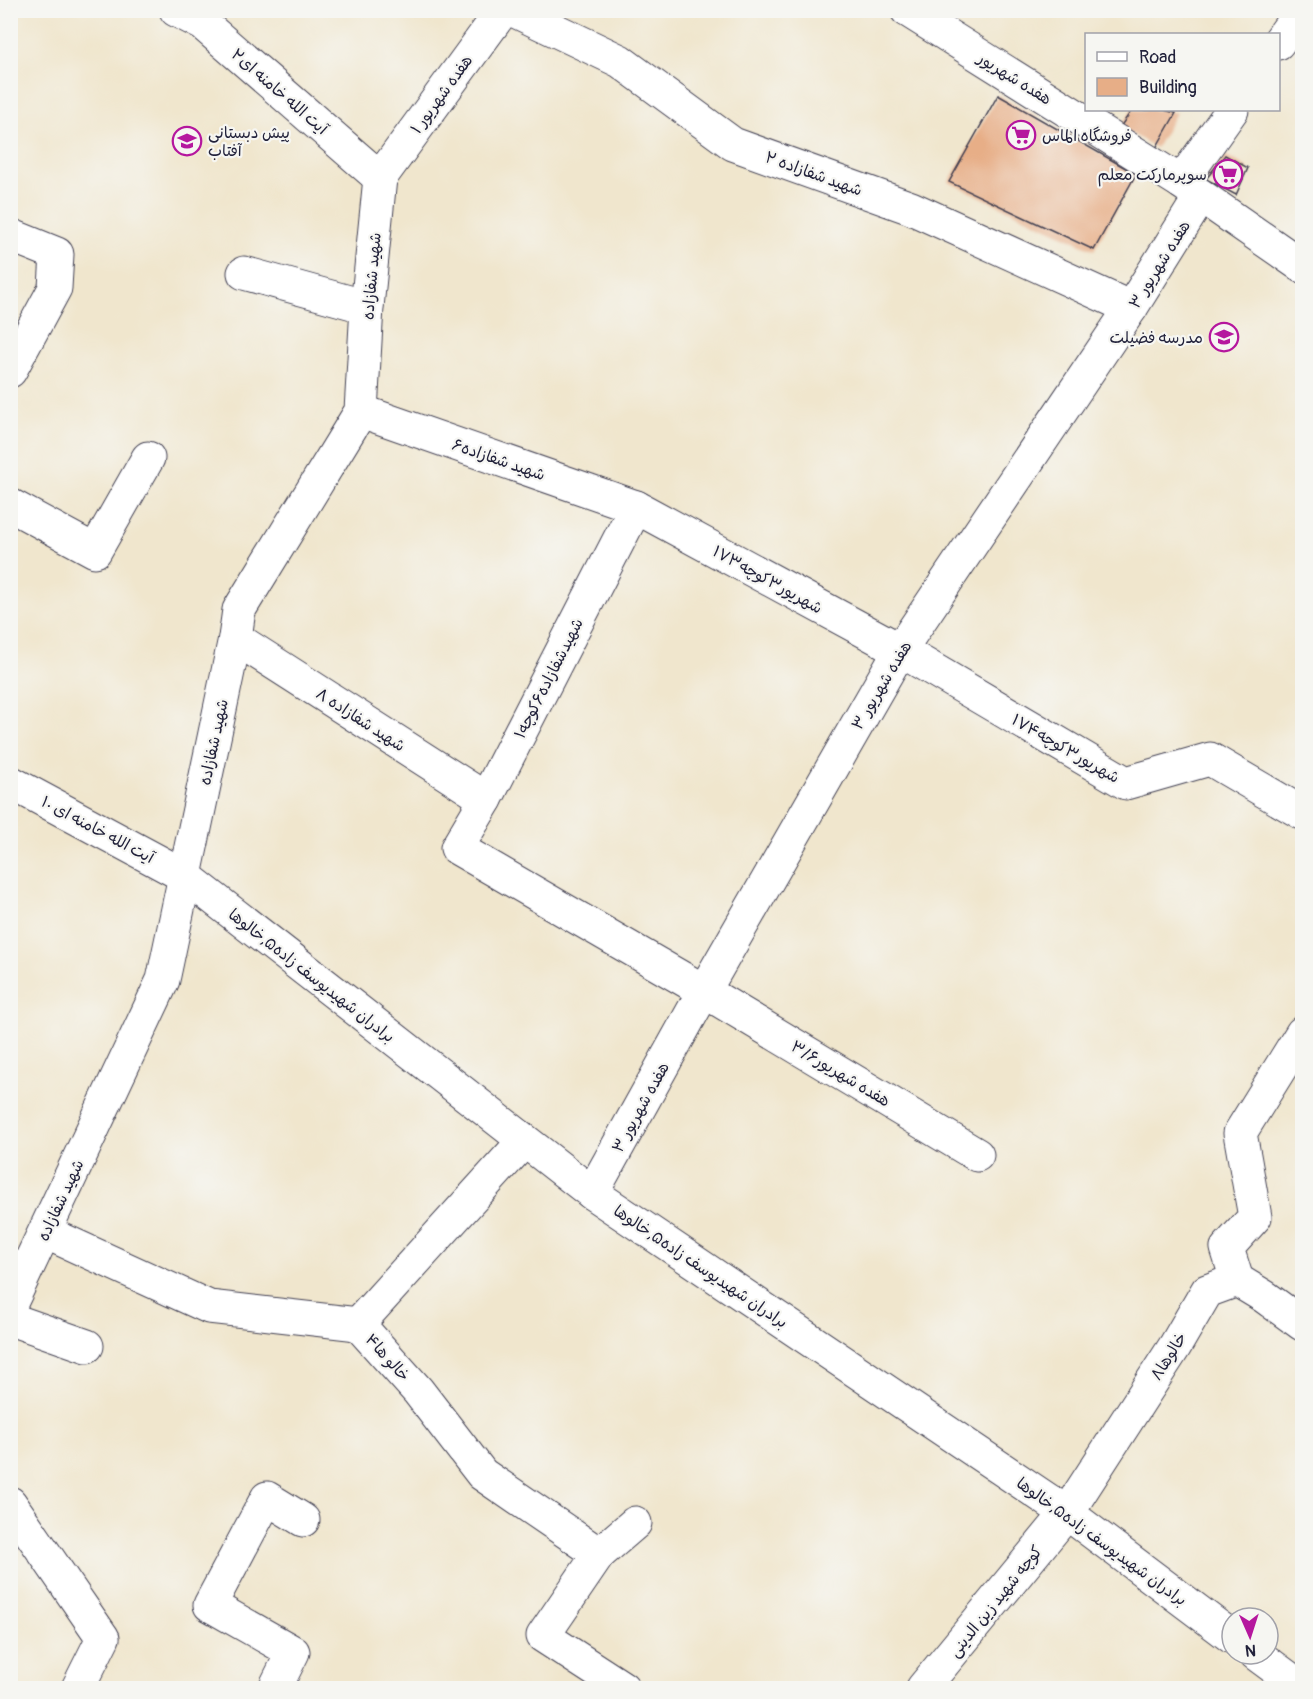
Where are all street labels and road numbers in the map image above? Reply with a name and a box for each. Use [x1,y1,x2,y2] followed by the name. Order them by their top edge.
[227,44,333,140] street label: آیت الله خامنه ای۲
[972,47,1055,109] street label: هفده شهریور
[406,51,477,138] street label: هفده شهریور ۱
[762,147,865,201] street label: شهید شفازاده ۲
[1125,217,1195,312] street label: هفده شهریور ۳
[358,232,386,321] street label: شهید شفازاده
[449,435,548,485] street label: شهید شفازاده۶
[709,541,826,618] street label: ۱۷شهریور۳کوچه۳
[510,615,588,742] street label: شهیدشفازاده۶کوچه۱
[847,637,916,734] street label: هفده شهریور ۳
[312,684,409,756] street label: شهید شفازاده ۸
[195,697,233,787] street label: شهید شفازاده
[1008,710,1123,788] street label: ۱۷شهریور۳کوچه۴
[38,792,158,869] street label: آیت الله خامنه ای ۱۰
[224,905,399,1047] street label: برادران شهیدیوسف زاده۵,خالوها
[787,1036,894,1111] street label: هفده شهریور۳/۶
[608,1059,674,1156] street label: هفده شهریور ۳
[33,1157,88,1244] street label: شهید شفازاده
[610,1201,791,1333] street label: برادران شهیدیوسف زاده۵,خالوها
[1146,1329,1191,1384] street label: خالوها۸
[361,1330,414,1386] street label: خالو ها۴
[1012,1473,1191,1610] street label: برادران شهیدیوسف زاده۵,خالوها
[945,1542,1047,1661] street label: کوچه شهید زین الدینی

